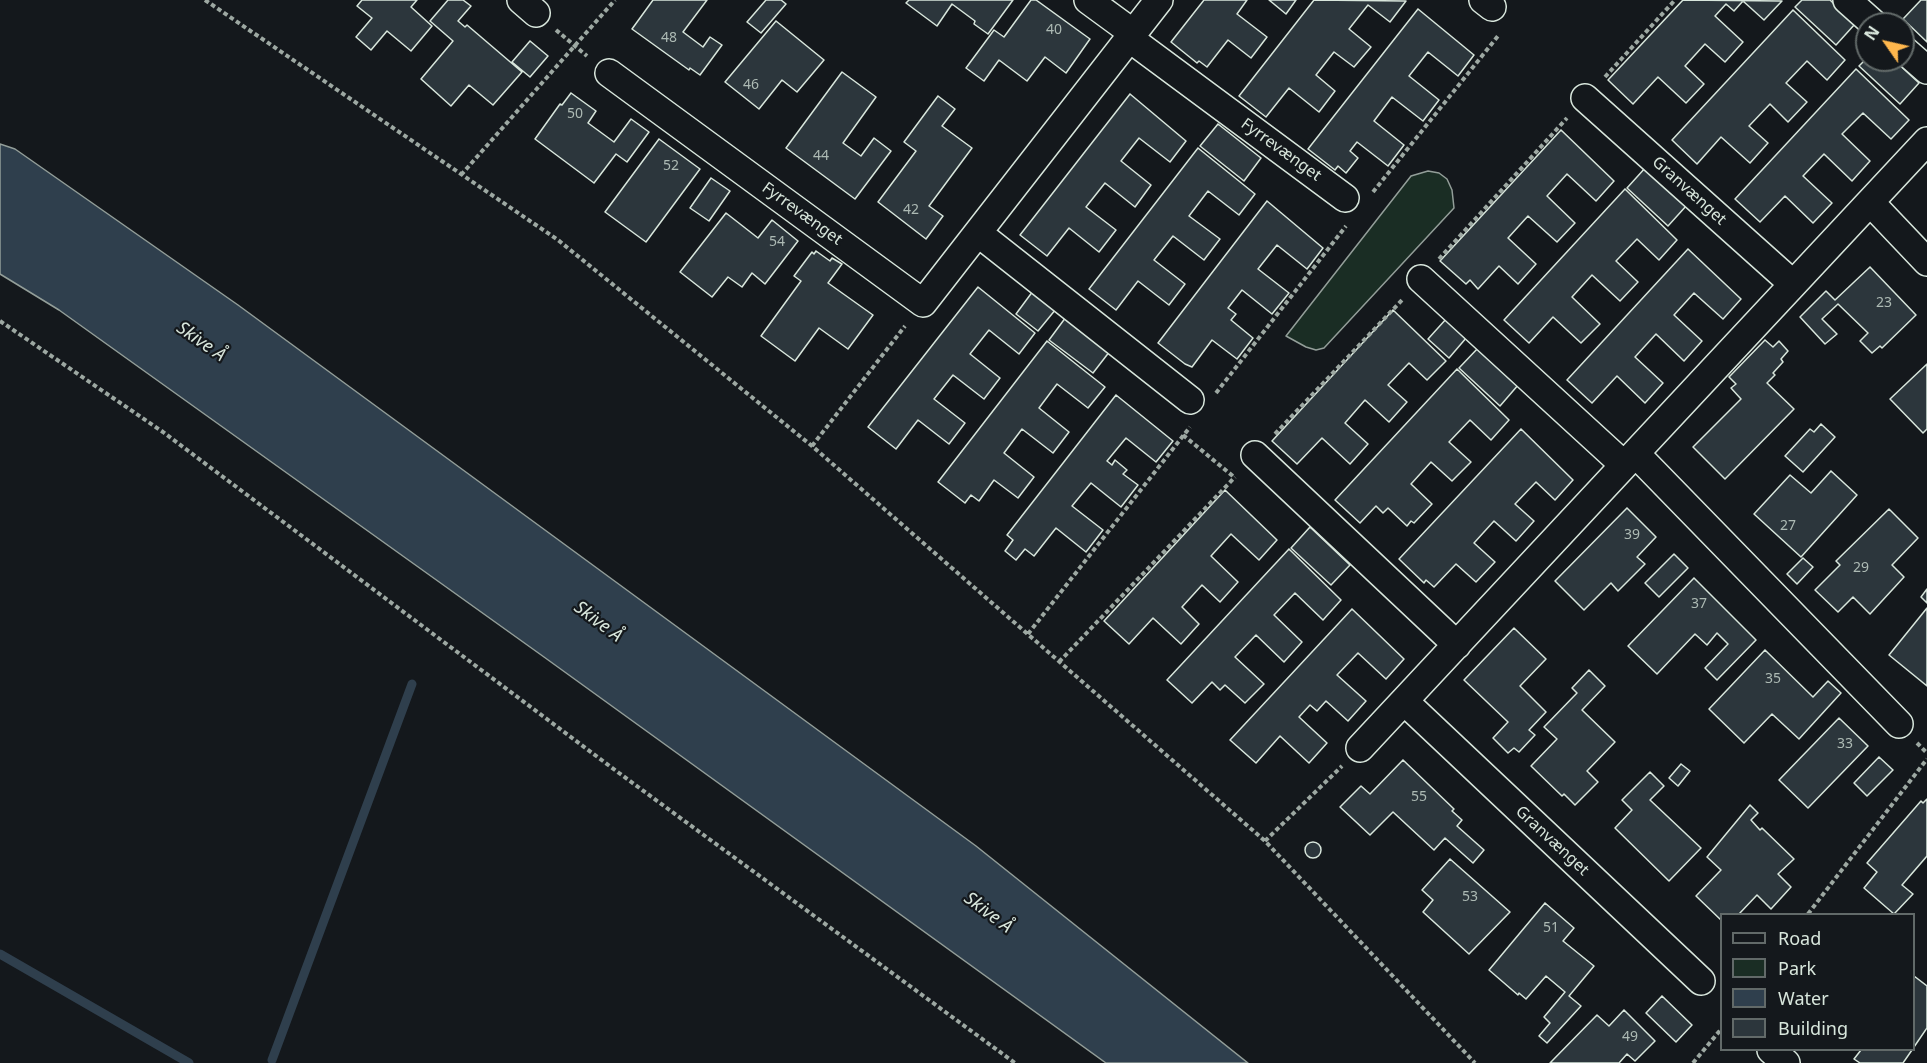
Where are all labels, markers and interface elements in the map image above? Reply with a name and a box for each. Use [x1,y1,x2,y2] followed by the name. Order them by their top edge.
[1855,12,1915,72] north arrow
[1046,22,1062,38] house number: 40
[1859,22,1884,45] text: N
[661,30,677,46] house number: 48
[743,77,759,93] house number: 46
[567,106,583,122] house number: 50
[1237,114,1325,186] street label: Fyrrevænget
[813,148,829,164] house number: 44
[1648,153,1730,229] street label: Granvænget
[663,158,679,174] house number: 52
[758,178,846,250] street label: Fyrrevænget
[903,202,919,218] house number: 42
[769,234,785,250] house number: 54
[1876,295,1892,311] house number: 23
[172,317,230,367] water label: Skive Å
[1780,518,1796,534] house number: 27
[1624,527,1640,543] house number: 39
[1853,560,1869,576] house number: 29
[1691,596,1707,612] house number: 37
[570,597,626,647] water label: Skive Å
[1765,671,1781,687] house number: 35
[1837,736,1853,752] house number: 33
[1411,789,1427,805] house number: 55
[1511,802,1593,880] street label: Granvænget
[960,888,1016,938] water label: Skive Å
[1462,889,1478,905] house number: 53
[1720,913,1915,1051] legend
[1543,920,1559,936] house number: 51
[1778,926,1821,950] text: Road
[1778,956,1816,980] text: Park
[1778,986,1829,1010] text: Water
[1778,1016,1848,1040] text: Building
[1622,1029,1638,1045] house number: 49

